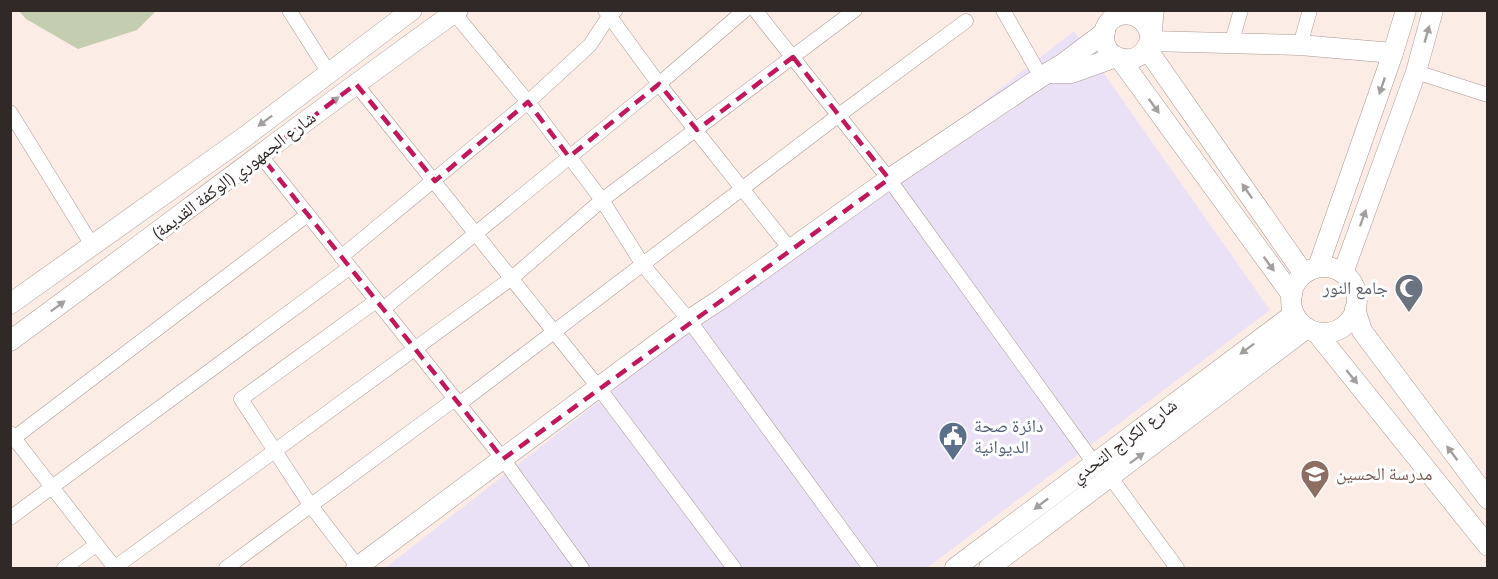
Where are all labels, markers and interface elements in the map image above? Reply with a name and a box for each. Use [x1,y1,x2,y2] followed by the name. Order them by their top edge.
[1422,25,1432,43] one-way arrow
[1376,77,1386,95] one-way arrow
[323,96,339,108] one-way arrow
[1148,97,1160,113] one-way arrow
[147,105,322,247] street label: شارع الجمهوري (الوكفة القديمة)
[257,115,273,128] one-way arrow
[1241,184,1253,200] one-way arrow
[1359,209,1369,227] one-way arrow
[1263,255,1275,271] one-way arrow
[1393,272,1425,314] mosque icon: جامع النور
[1322,276,1388,300] place label: جامع النور
[50,301,65,313] one-way arrow
[1240,342,1255,354] one-way arrow
[1346,369,1359,385] one-way arrow
[1066,393,1184,491] street label: شارع الكراج التحدي
[974,414,1043,458] place label: دائرة صحة الديوانية
[937,420,969,462] public building icon: دائرة صحة الديوانية
[1445,445,1458,461] one-way arrow
[1129,453,1144,465] one-way arrow
[1299,458,1331,500] school or university icon: مدرسة الحسين
[1336,462,1433,485] place label: مدرسة الحسين
[1033,497,1049,510] one-way arrow

